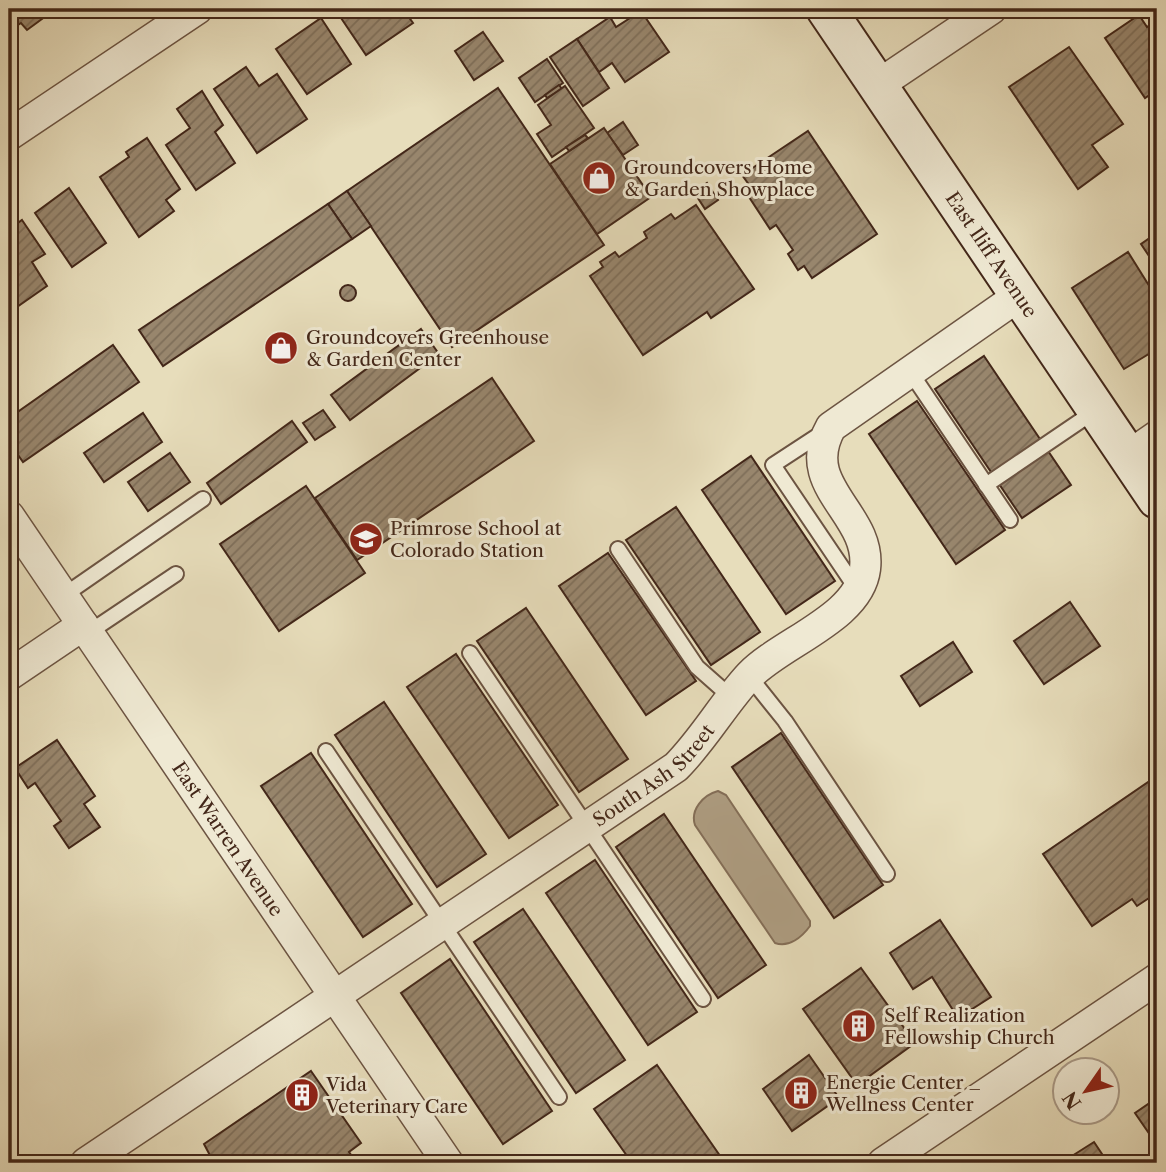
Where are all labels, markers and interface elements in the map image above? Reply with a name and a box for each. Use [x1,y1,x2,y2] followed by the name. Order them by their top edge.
[624,156,815,201] place label: Groundcovers Home & Garden Showplace
[580,159,618,197] shop icon: Groundcovers Home & Garden Showplace
[941,187,1042,322] street label: East Iliff Avenue
[306,326,549,371] place label: Groundcovers Greenhouse & Garden Center
[262,329,300,367] shop icon: Groundcovers Greenhouse & Garden Center
[390,517,562,562] place label: Primrose School at Colorado Station
[347,520,385,558] school or university icon: Primrose School at Colorado Station
[588,720,720,832] street label: South Ash Street
[167,757,288,921] street label: East Warren Avenue
[884,1004,1055,1049] place label: Self Realization Fellowship Church
[840,1007,878,1045] building icon: Self Realization Fellowship Church
[1050,1056,1120,1126] north arrow
[825,1071,981,1116] place label: Energie Center _ Wellness Center
[325,1073,468,1118] place label: Vida Veterinary Care
[782,1074,820,1112] building icon: Energie Center _ Wellness Center
[283,1076,321,1114] building icon: Vida Veterinary Care
[1058,1087,1086,1114] text: N

